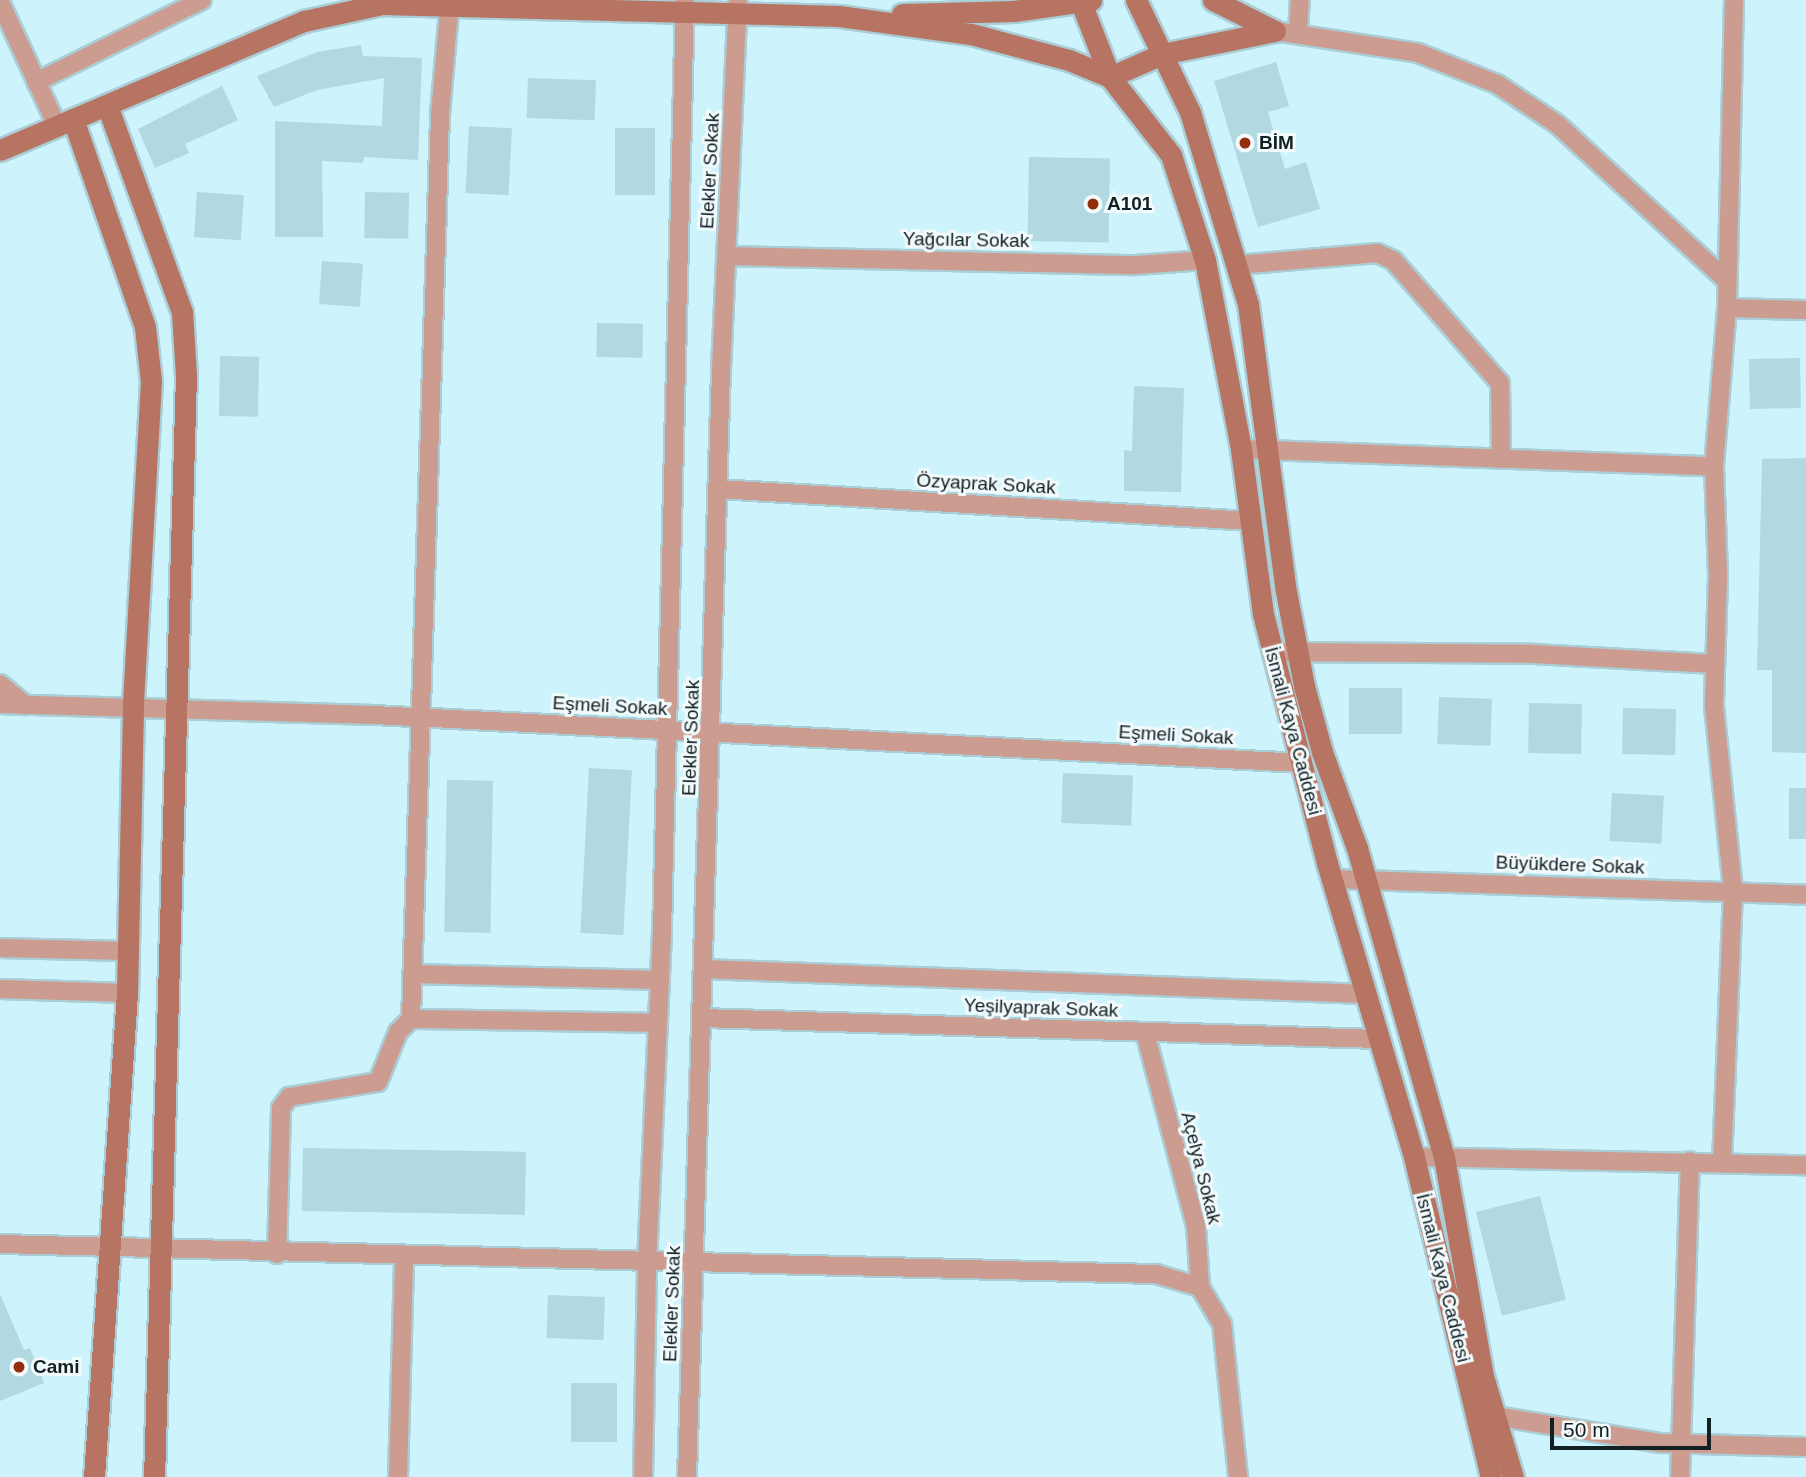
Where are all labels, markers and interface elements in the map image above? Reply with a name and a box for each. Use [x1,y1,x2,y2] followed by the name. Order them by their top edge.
[696,112,724,230] street label: Elekler Sokak
[1259,132,1294,154] place label: BİM
[1237,135,1253,151] marker: BİM
[1107,193,1152,215] place label: A101
[1085,196,1101,212] marker: A101
[903,227,1029,253] street label: Yağcılar Sokak
[916,469,1056,499] street label: Özyaprak Sokak
[1260,644,1326,818] street label: İsmali Kaya Caddesi
[678,680,704,796] street label: Elekler Sokak
[552,692,668,720] street label: Eşmeli Sokak
[1118,721,1234,749] street label: Eşmeli Sokak
[1495,851,1645,879] street label: Büyükdere Sokak
[963,994,1119,1022] street label: Yeşilyaprak Sokak
[1176,1109,1226,1227] street label: Açelya Sokak
[1411,1191,1475,1365] street label: İsmali Kaya Caddesi
[659,1246,685,1362] street label: Elekler Sokak
[33,1356,79,1378] place label: Cami
[11,1359,27,1375] marker: Cami
[1554,1404,1715,1448] scale bar
[1563,1418,1610,1441] text: 50 m

